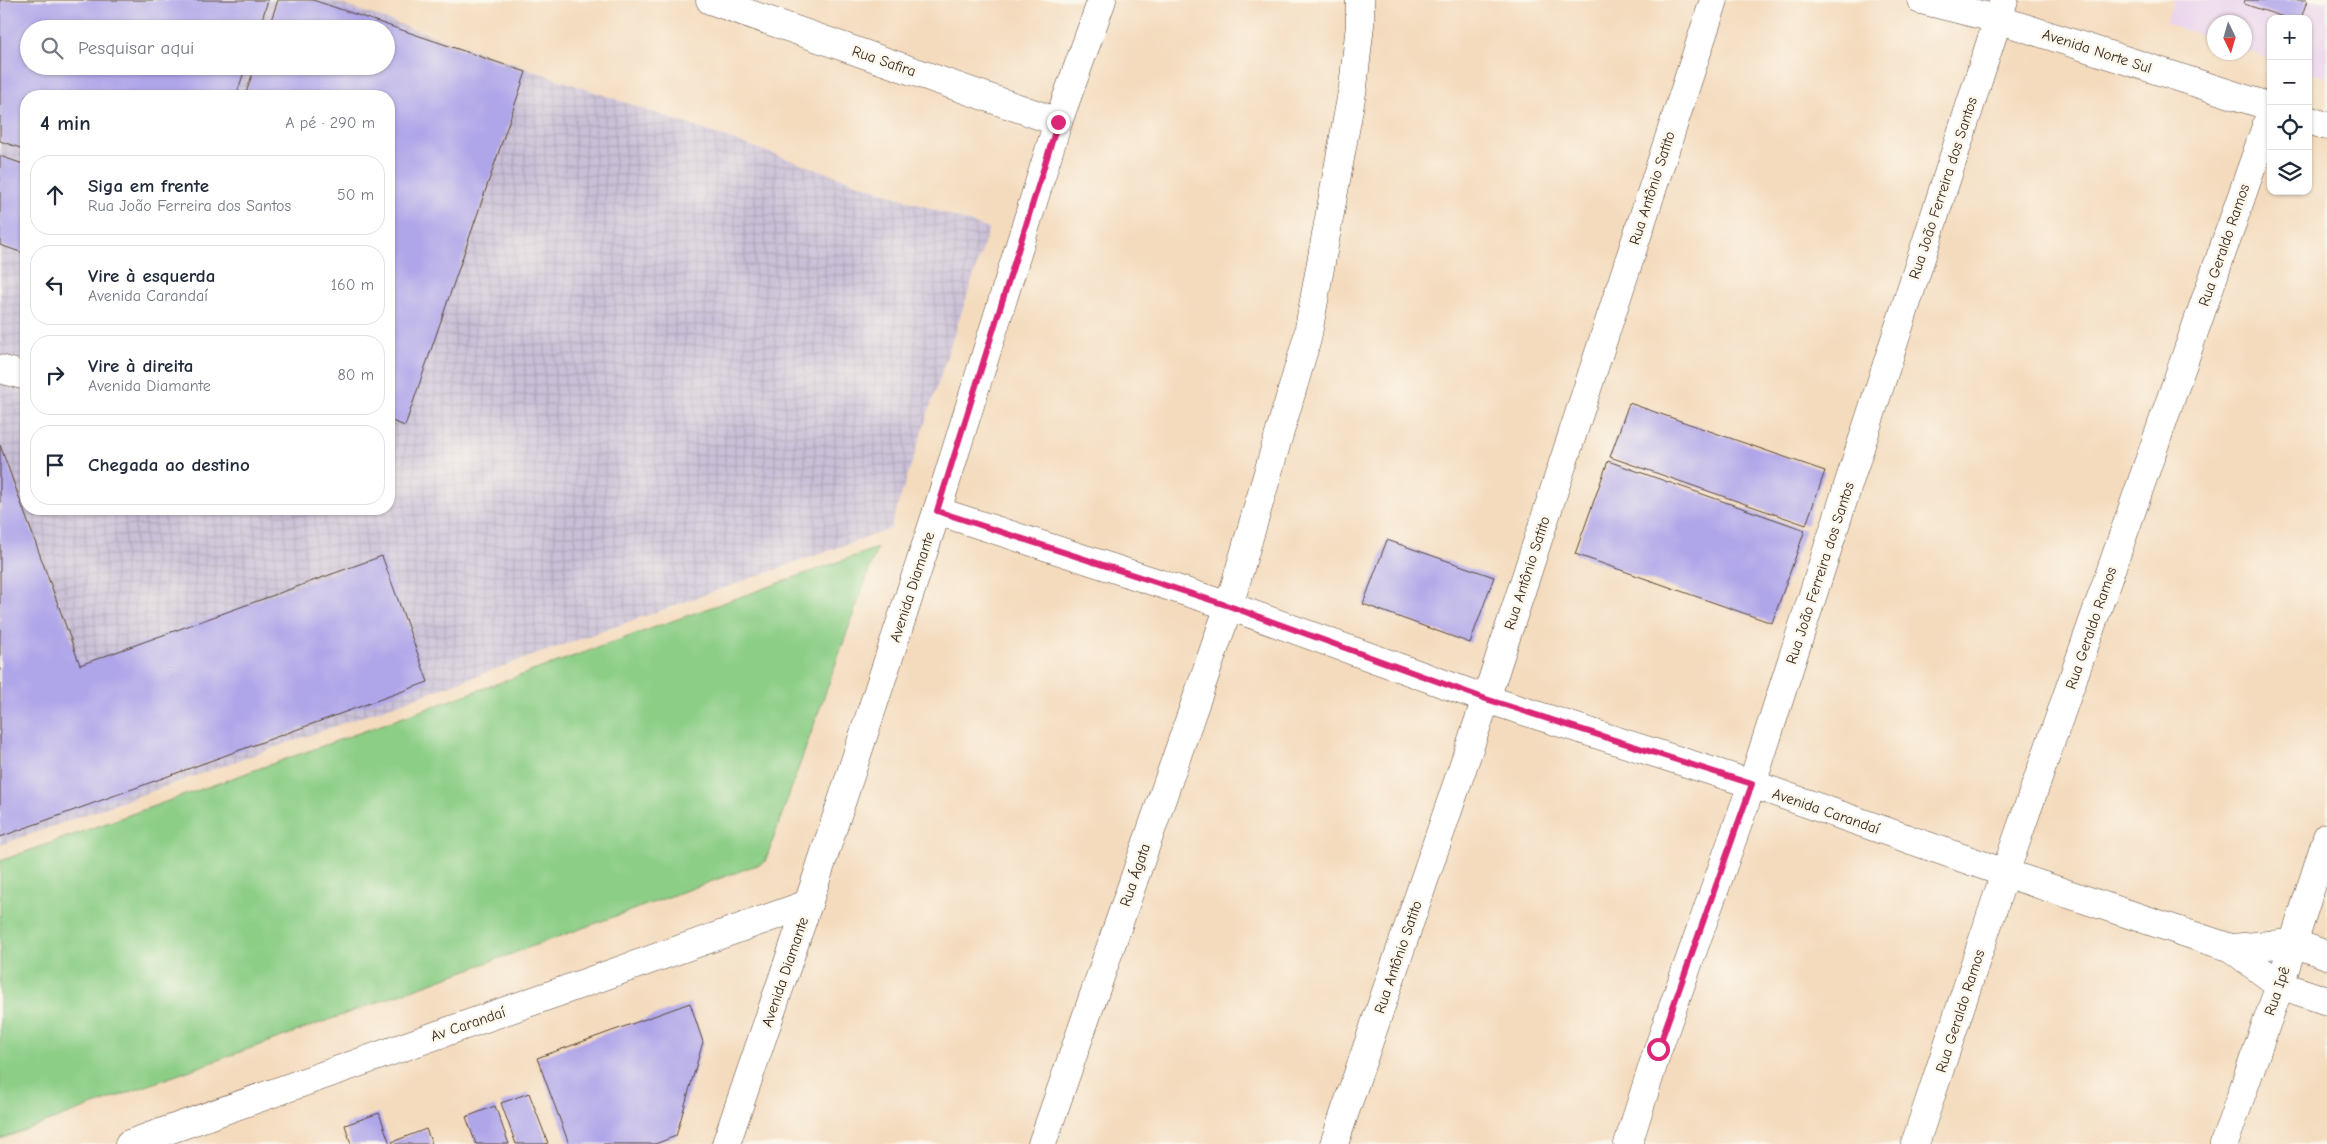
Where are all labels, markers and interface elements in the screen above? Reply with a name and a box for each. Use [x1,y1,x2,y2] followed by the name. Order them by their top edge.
[2207,15,2252,60] north arrow
[2267,15,2312,195] map controls
[2267,15,2312,60] button: +
[20,20,395,75] search box
[2040,25,2154,77] street label: Avenida Norte Sul
[38,34,66,62] icon: search
[78,37,194,59] text: Pesquisar aqui
[850,42,918,80] street label: Rua Safira
[2267,60,2312,105] button: −
[1905,95,1981,281] street label: Rua João Ferreira dos Santos
[2267,105,2312,150] button: locate
[40,111,91,135] text: 4 min
[1047,111,1070,134] route end
[285,114,375,132] text: A pé · 290 m
[1625,129,1679,247] street label: Rua Antônio Satito
[2267,150,2312,195] button: layers
[88,175,209,197] text: Siga em frente
[41,181,69,209] icon: ahead
[2195,181,2253,309] street label: Rua Geraldo Ramos
[337,186,374,204] text: 50 m
[88,197,291,215] text: Rua João Ferreira dos Santos
[88,265,215,287] text: Vire à esquerda
[41,271,69,299] icon: left
[331,276,374,294] text: 160 m
[88,287,208,305] text: Avenida Carandaí
[88,355,193,377] text: Vire à direita
[41,361,69,389] icon: right
[337,366,374,384] text: 80 m
[88,377,211,395] text: Avenida Diamante
[41,451,69,479] icon: arrive
[88,454,250,476] text: Chegada ao destino
[1782,480,1858,666] street label: Rua João Ferreira dos Santos
[1500,514,1554,632] street label: Rua Antônio Satito
[886,529,938,644] street label: Avenida Diamante
[2062,564,2120,692] street label: Rua Geraldo Ramos
[1770,784,1883,838] street label: Avenida Carandaí
[1115,841,1154,909] street label: Rua Ágata
[1370,898,1426,1016] street label: Rua Antônio Satito
[758,914,812,1029] street label: Avenida Diamante
[1932,947,1988,1075] street label: Rua Geraldo Ramos
[2260,964,2294,1018] street label: Rua Ipê
[428,1003,508,1045] street label: Av Carandaí
[1647,1038,1670,1061] route start

